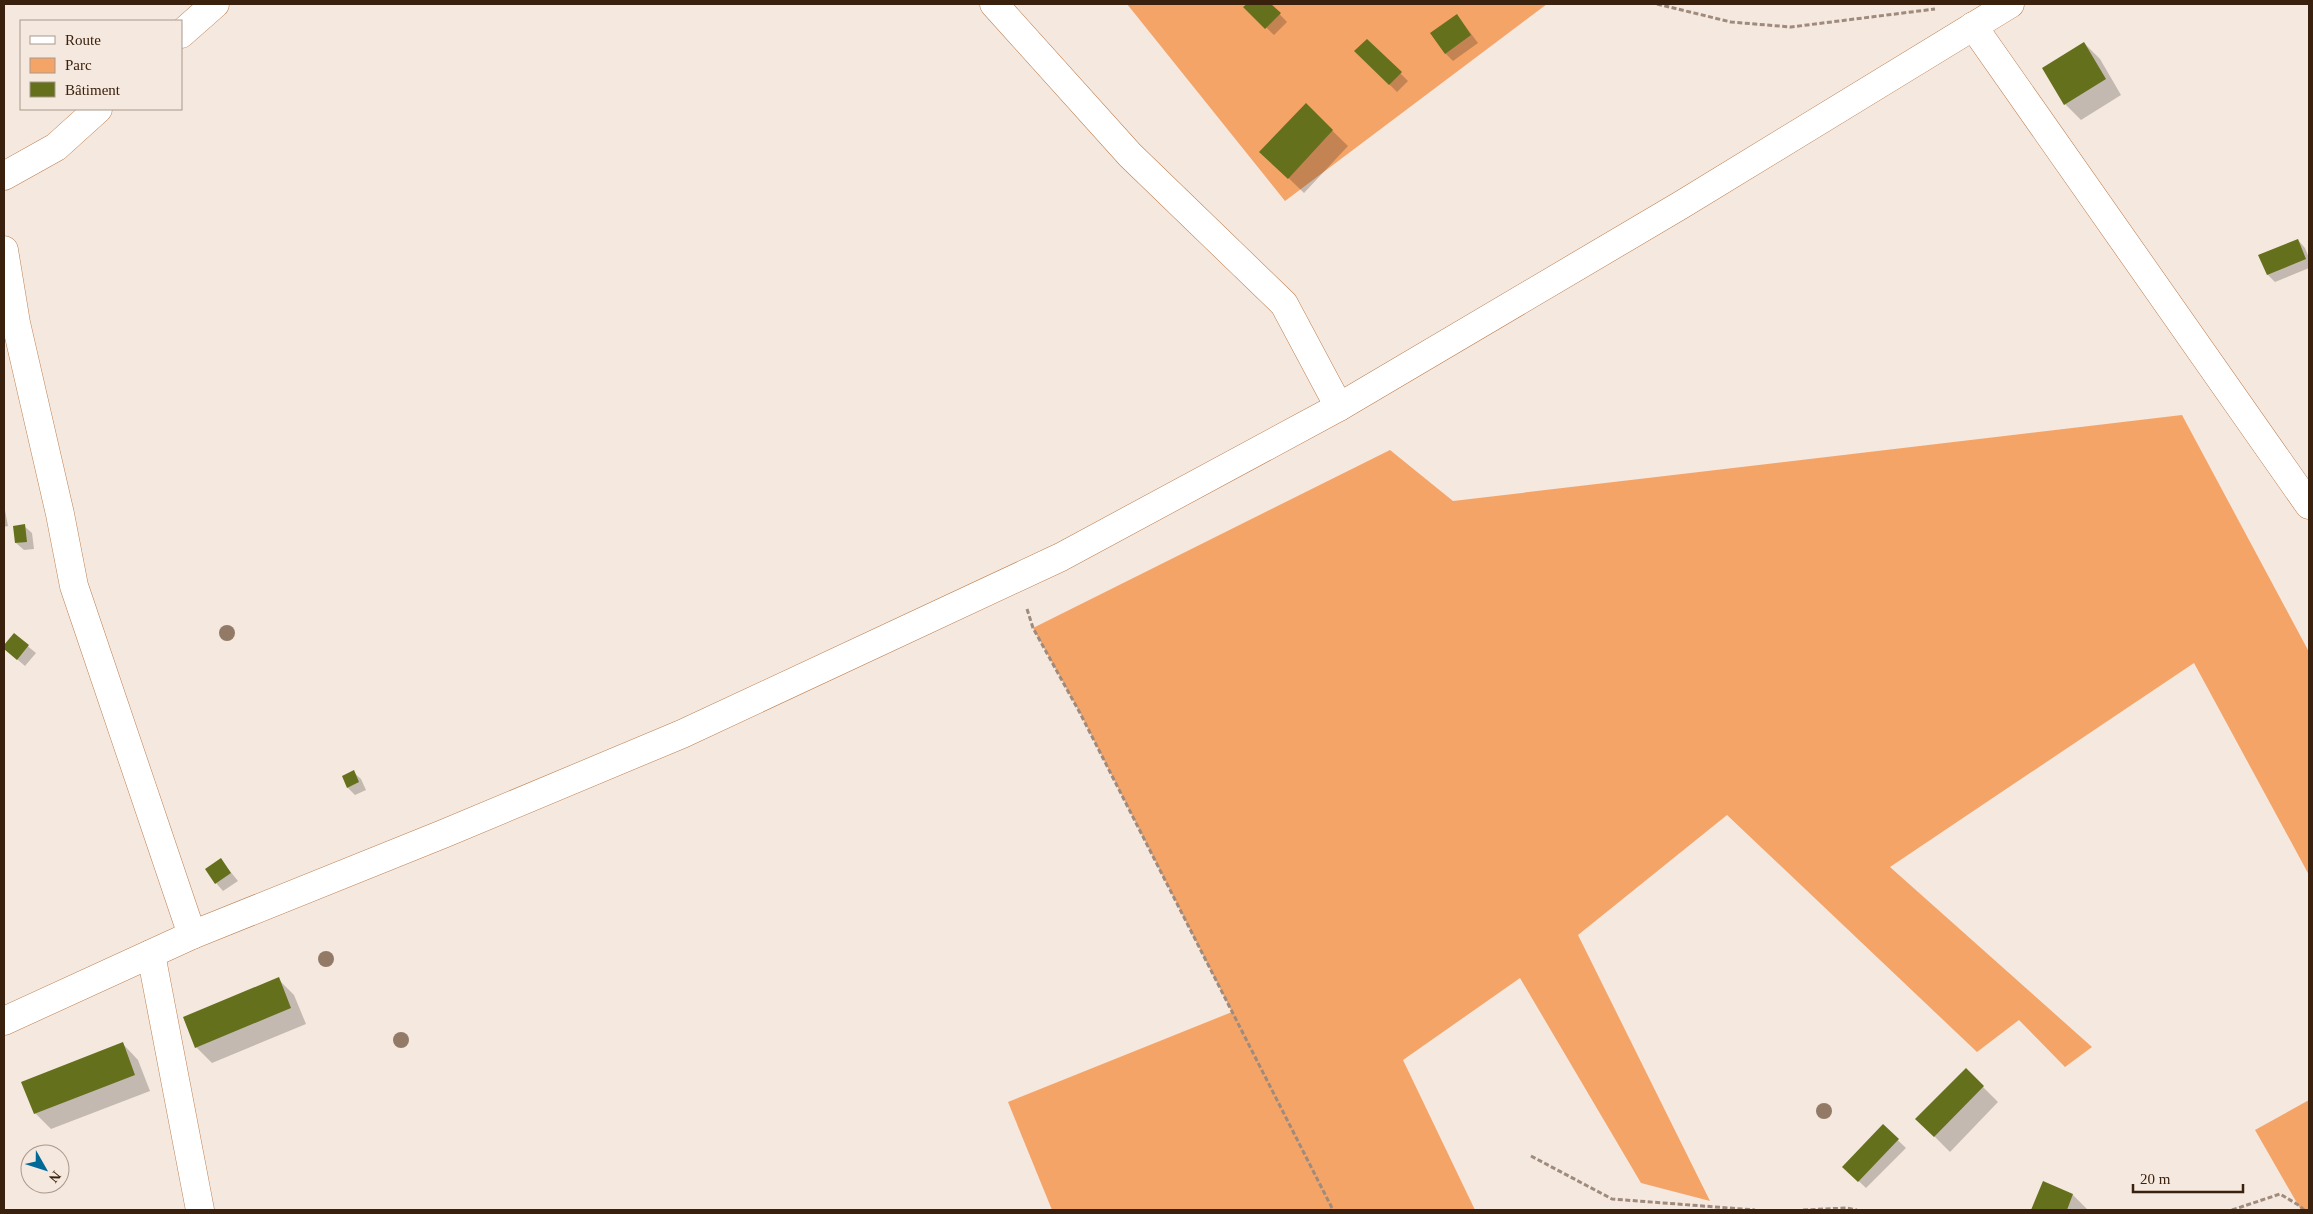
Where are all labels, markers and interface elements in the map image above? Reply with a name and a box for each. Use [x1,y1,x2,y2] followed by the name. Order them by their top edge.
[20,20,182,110] legend
[65,32,101,48] text: Route
[65,57,92,73] text: Parc
[65,82,121,98] text: Bâtiment
[20,1144,70,1194] north arrow
[2133,1162,2243,1194] scale bar
[46,1168,64,1186] text: N
[2140,1171,2171,1187] text: 20 m

